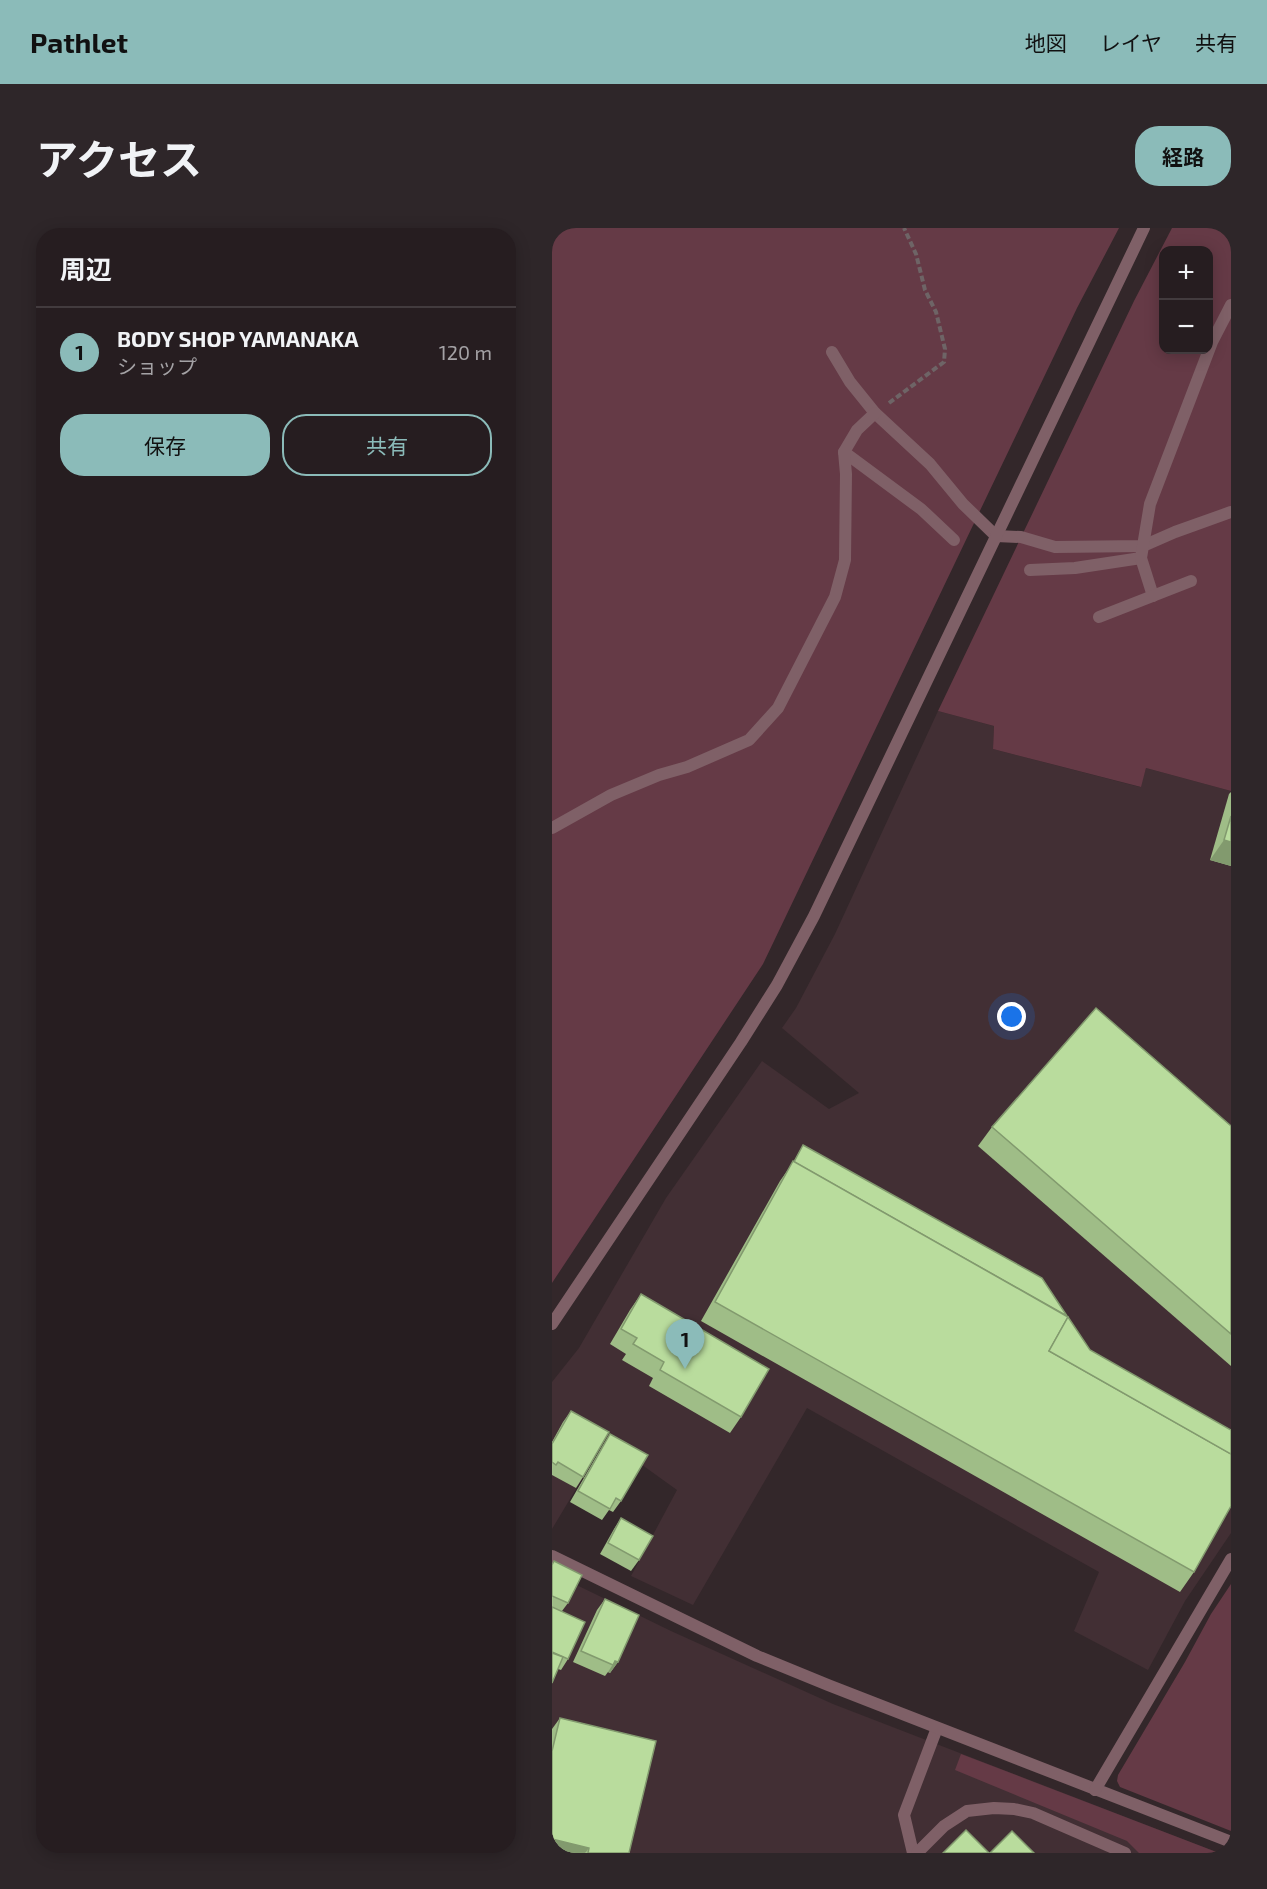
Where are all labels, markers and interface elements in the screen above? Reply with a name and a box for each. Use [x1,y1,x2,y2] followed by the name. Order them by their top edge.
[30,25,128,59] text: Pathlet
[1025,30,1067,55] text: 地図
[1100,30,1162,55] text: レイヤ
[1195,30,1237,55] text: 共有
[1135,126,1231,186] button: 経路
[36,133,202,183] text: アクセス
[1159,246,1213,354] map controls
[1159,246,1213,300] button: +
[60,253,112,284] text: 周辺
[1159,300,1213,354] button: −
[117,325,359,351] text: BODY SHOP YAMANAKA
[75,340,84,364] text: 1
[439,340,492,364] text: 120 m
[117,354,197,378] text: ショップ
[60,414,270,476] button: 保存
[282,414,492,476] button: 共有
[997,1002,1026,1031] your location
[666,1320,704,1369] pin: 1

